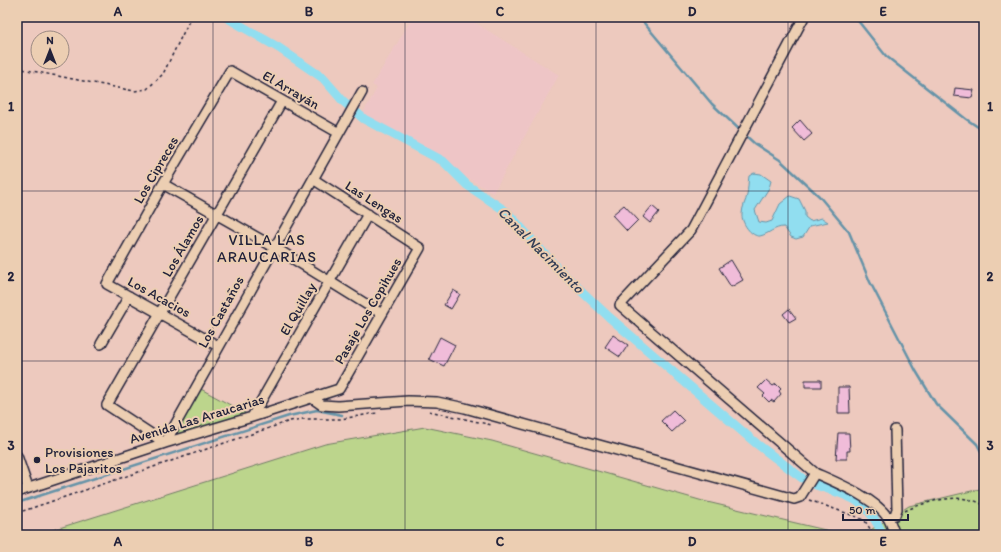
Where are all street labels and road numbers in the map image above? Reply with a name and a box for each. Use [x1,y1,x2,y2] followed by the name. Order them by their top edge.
[259,67,323,113] street label: El Arrayán
[130,133,182,207] street label: Los Cipreces
[342,177,406,227] street label: Las Lengas
[158,212,208,280] street label: Los Álamos
[331,255,405,367] street label: Pasaje Los Copihues
[125,273,193,321] street label: Los Acacios
[194,273,248,351] street label: Los Castaños
[276,279,320,338] street label: El Quillay
[127,390,267,448] street label: Avenida Las Araucarias

